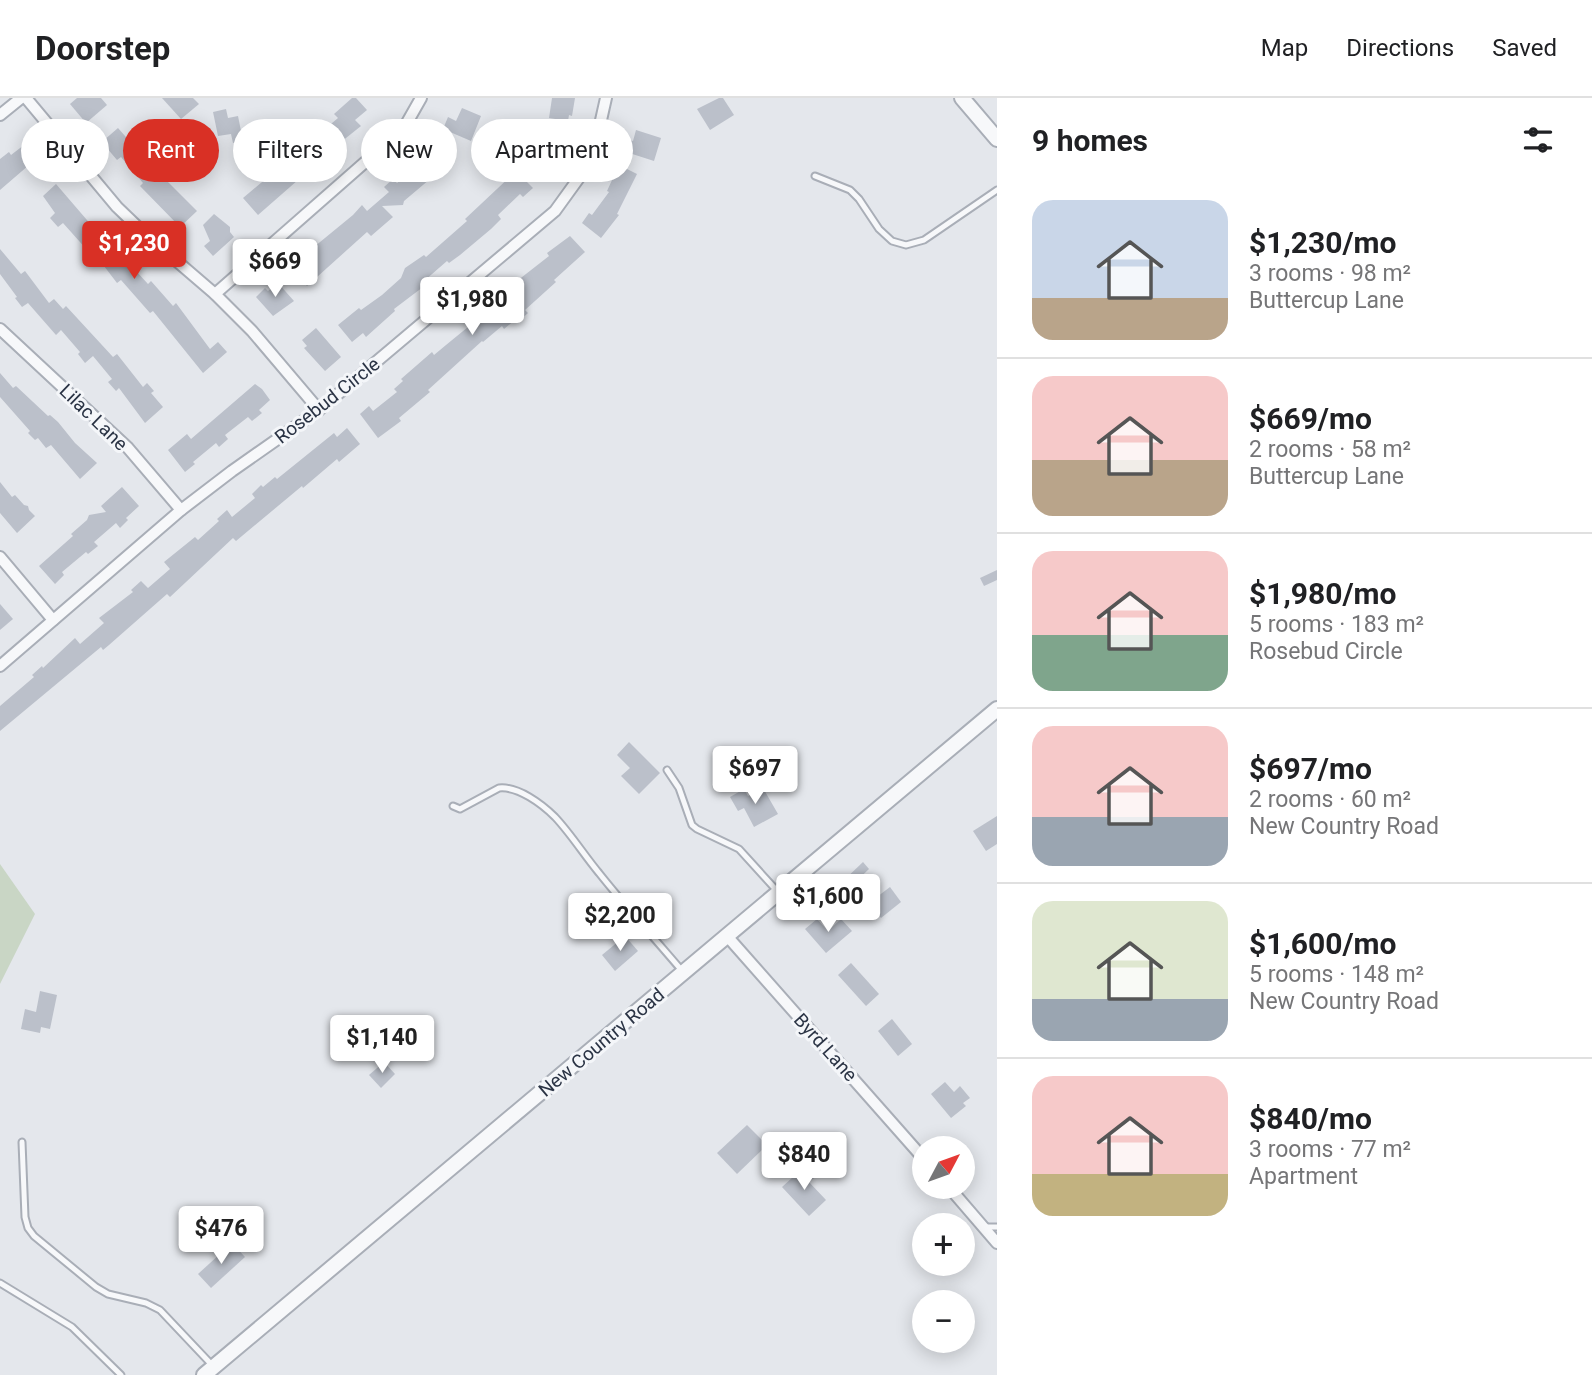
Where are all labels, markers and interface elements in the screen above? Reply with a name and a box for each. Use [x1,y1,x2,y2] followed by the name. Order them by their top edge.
[35,29,170,68] text: Doorstep
[1261,34,1308,62] text: Map
[1346,34,1454,62] text: Directions
[1492,34,1557,62] text: Saved
[21,119,109,182] chip: Buy
[123,119,219,182] chip: Rent
[233,119,347,182] chip: Filters
[361,119,457,182] chip: New
[471,119,633,182] chip: Apartment
[1519,121,1557,159] icon: filters
[1032,123,1148,158] text: 9 homes
[77,222,191,281] pin: $1,230
[1249,225,1397,260] text: $1,230/mo
[1088,228,1172,312] icon: home
[98,230,170,257] text: $1,230
[234,240,316,299] pin: $669
[249,248,301,275] text: $669
[1249,260,1411,287] text: 3 rooms · 98 m²
[415,278,529,337] pin: $1,980
[436,286,508,313] text: $1,980
[1249,287,1404,314] text: Buttercup Lane
[270,352,384,449] street label: Rosebud Circle
[55,379,132,455] street label: Lilac Lane
[1249,401,1372,436] text: $669/mo
[1088,404,1172,488] icon: home
[1249,436,1411,463] text: 2 rooms · 58 m²
[1249,463,1404,490] text: Buttercup Lane
[1249,576,1397,611] text: $1,980/mo
[1088,579,1172,663] icon: home
[1249,611,1424,638] text: 5 rooms · 183 m²
[1249,638,1403,665] text: Rosebud Circle
[714,746,796,806] pin: $697
[1249,751,1372,786] text: $697/mo
[1088,754,1172,838] icon: home
[729,755,781,782] text: $697
[1249,786,1411,813] text: 2 rooms · 60 m²
[1249,813,1439,840] text: New Country Road
[771,874,885,934] pin: $1,600
[792,883,864,910] text: $1,600
[563,894,677,953] pin: $2,200
[584,902,656,929] text: $2,200
[1249,926,1397,961] text: $1,600/mo
[1088,929,1172,1013] icon: home
[1249,961,1424,988] text: 5 rooms · 148 m²
[534,983,669,1102] street label: New Country Road
[1249,988,1439,1015] text: New Country Road
[789,1009,862,1086] street label: Byrd Lane
[325,1016,439,1075] pin: $1,140
[346,1024,418,1051] text: $1,140
[1249,1101,1372,1136] text: $840/mo
[1088,1104,1172,1188] icon: home
[763,1132,845,1192] pin: $840
[912,1136,975,1199] north arrow
[912,1136,975,1353] map controls
[1249,1136,1411,1163] text: 3 rooms · 77 m²
[778,1141,830,1168] text: $840
[1249,1163,1358,1190] text: Apartment
[180,1206,262,1266] pin: $476
[912,1213,975,1276] button: +
[195,1215,247,1242] text: $476
[912,1290,975,1353] button: −

